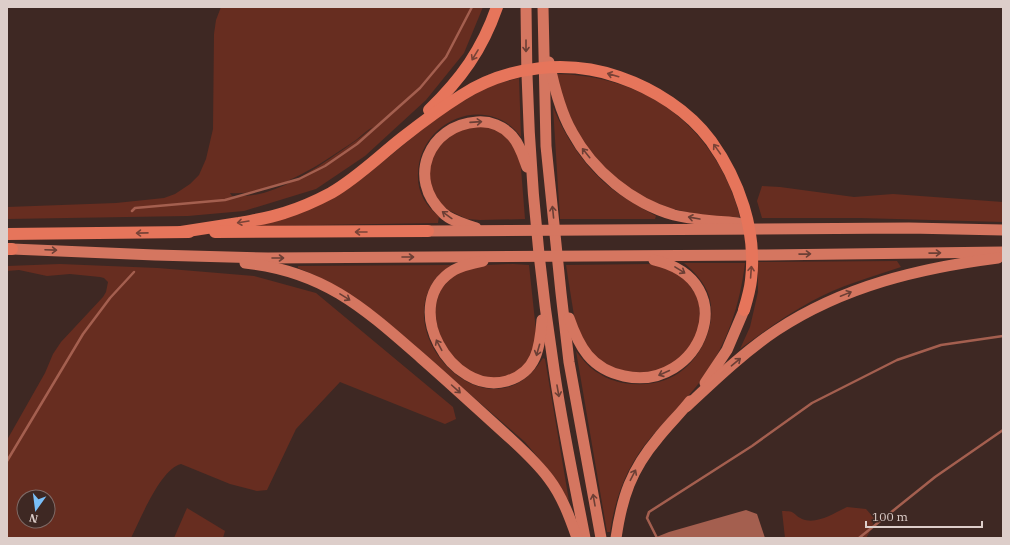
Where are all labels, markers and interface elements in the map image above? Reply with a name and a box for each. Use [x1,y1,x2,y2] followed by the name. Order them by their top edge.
[522,39,530,52] one-way arrow
[470,49,478,61] one-way arrow
[607,71,620,78] one-way arrow
[469,119,482,126] one-way arrow
[713,144,721,155] one-way arrow
[581,147,590,158] one-way arrow
[549,206,557,219] one-way arrow
[441,211,452,219] one-way arrow
[688,214,701,222] one-way arrow
[237,218,250,226] one-way arrow
[355,228,368,236] one-way arrow
[136,229,149,237] one-way arrow
[44,247,57,254] one-way arrow
[928,249,941,257] one-way arrow
[798,250,811,258] one-way arrow
[401,253,414,261] one-way arrow
[271,254,284,262] one-way arrow
[674,266,686,274] one-way arrow
[748,266,755,279] one-way arrow
[840,290,852,298] one-way arrow
[339,293,351,301] one-way arrow
[435,339,442,351] one-way arrow
[534,343,541,356] one-way arrow
[730,357,741,366] one-way arrow
[658,370,670,377] one-way arrow
[450,384,460,393] one-way arrow
[554,384,562,397] one-way arrow
[630,469,637,481] one-way arrow
[16,489,56,529] north arrow
[590,494,598,507] one-way arrow
[866,503,982,529] scale bar
[872,509,908,524] text: 100 m
[27,511,39,527] text: N

